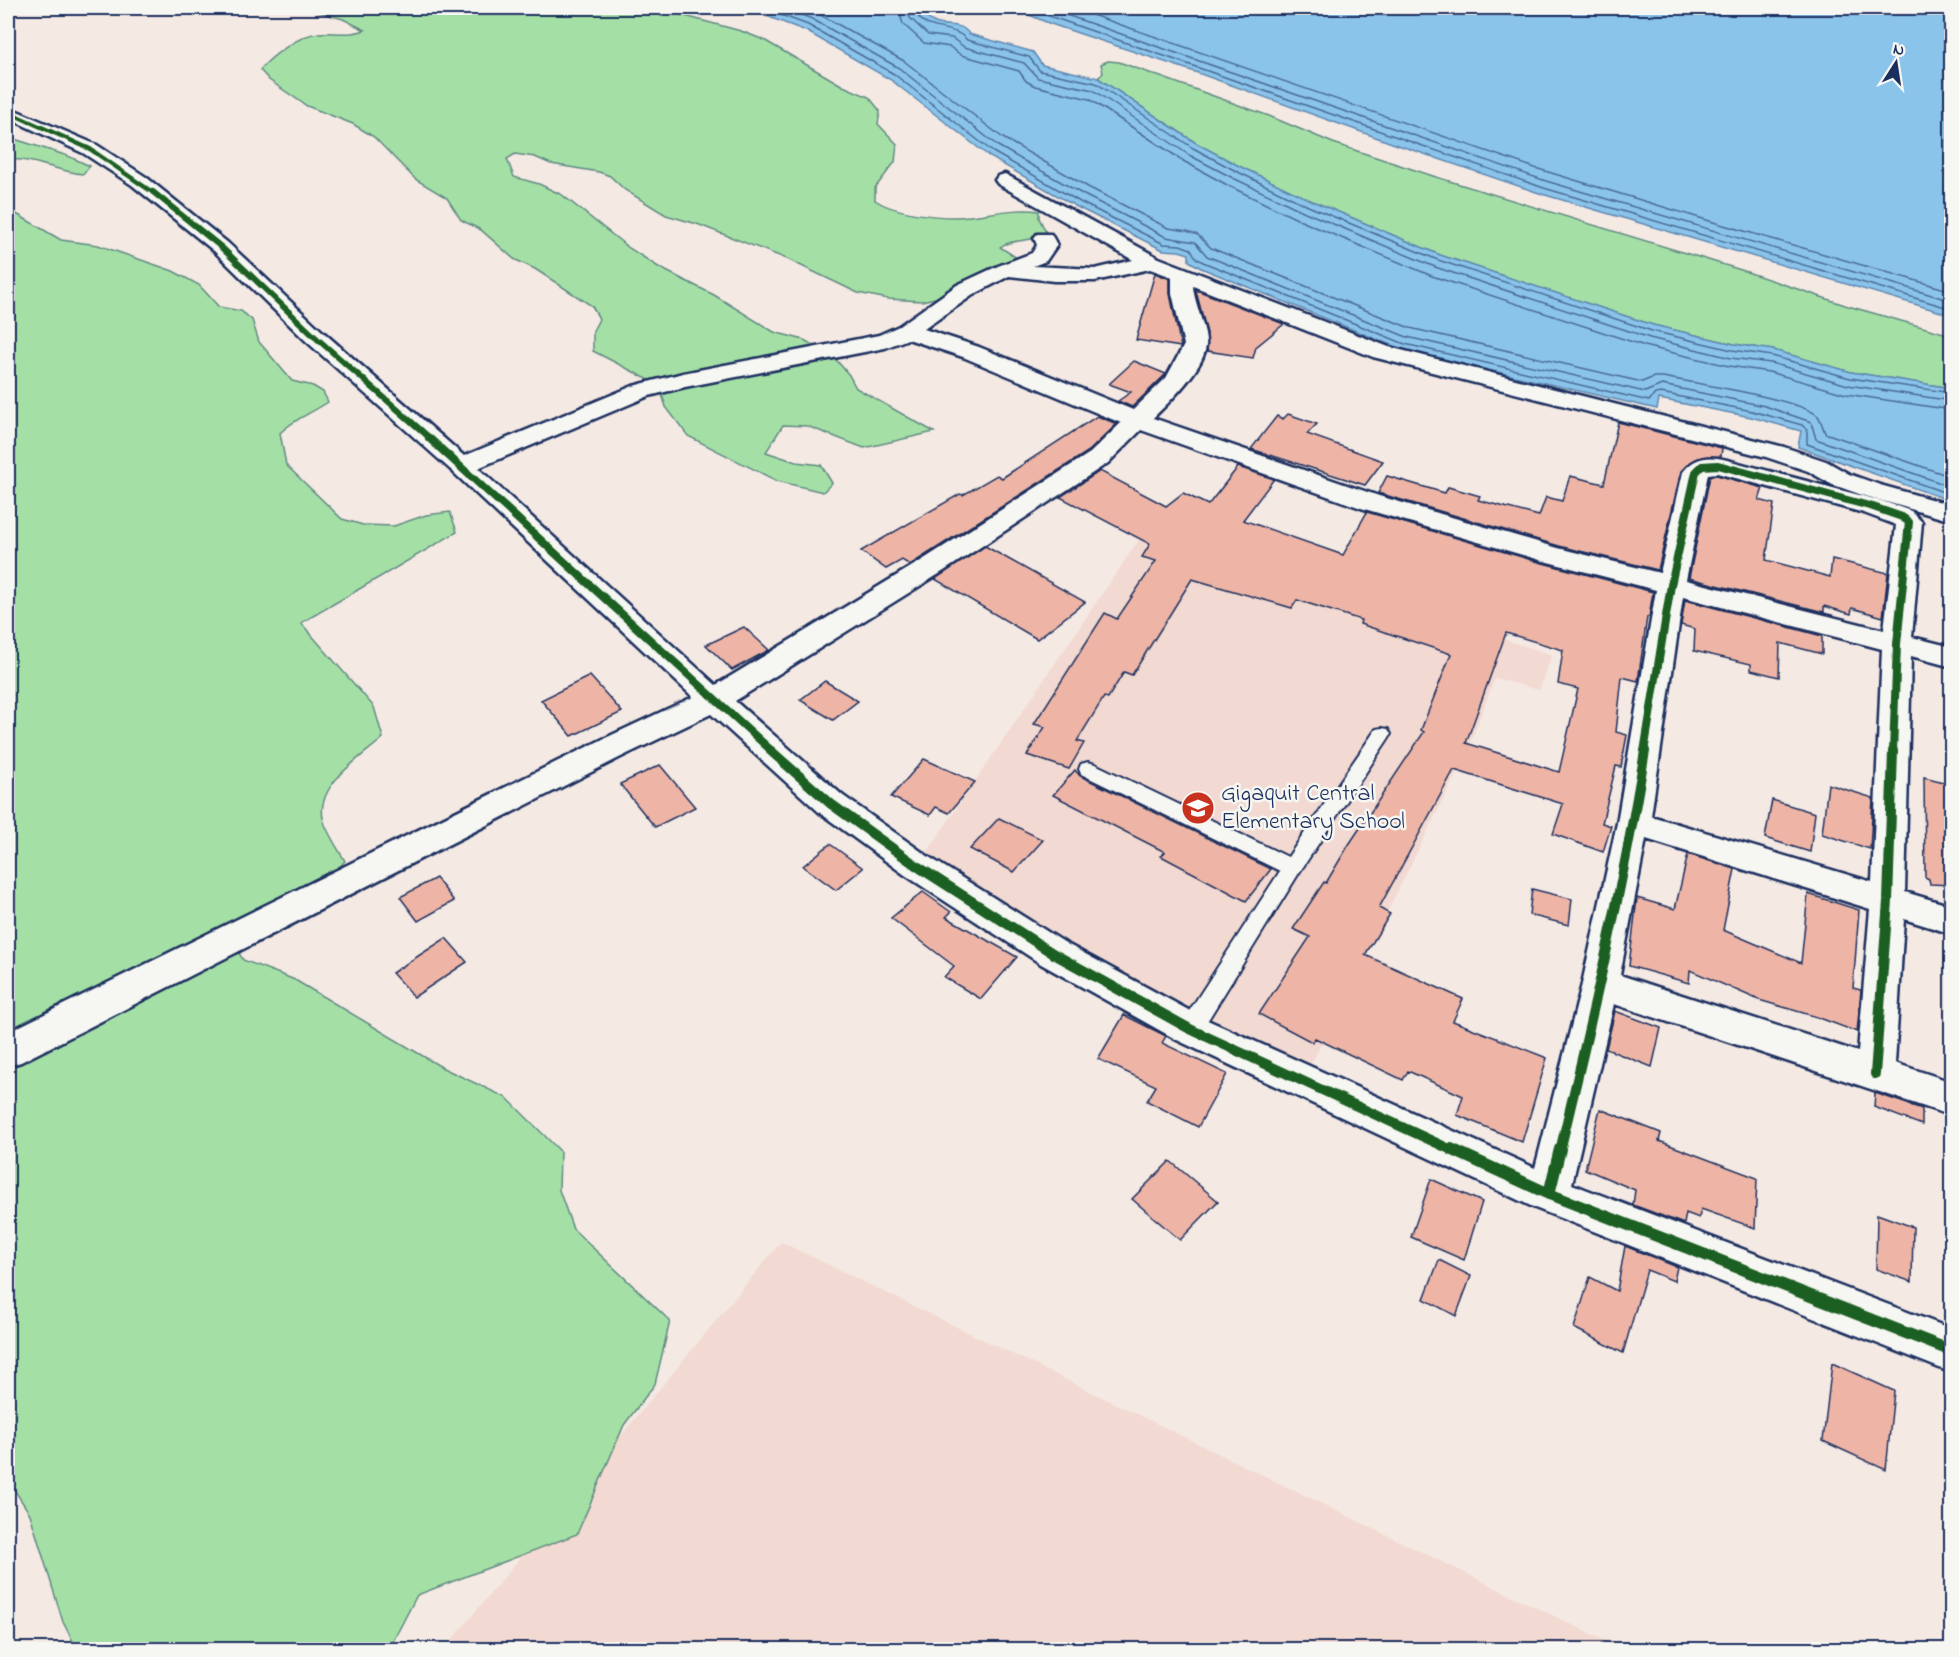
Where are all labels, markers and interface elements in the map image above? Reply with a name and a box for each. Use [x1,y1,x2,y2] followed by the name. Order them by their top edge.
[1866,33,1926,93] north arrow
[1891,37,1907,63] text: N
[1221,777,1405,841] place label: Gigaquit Central Elementary School
[1180,790,1216,826] school or university icon: Gigaquit Central Elementary School

